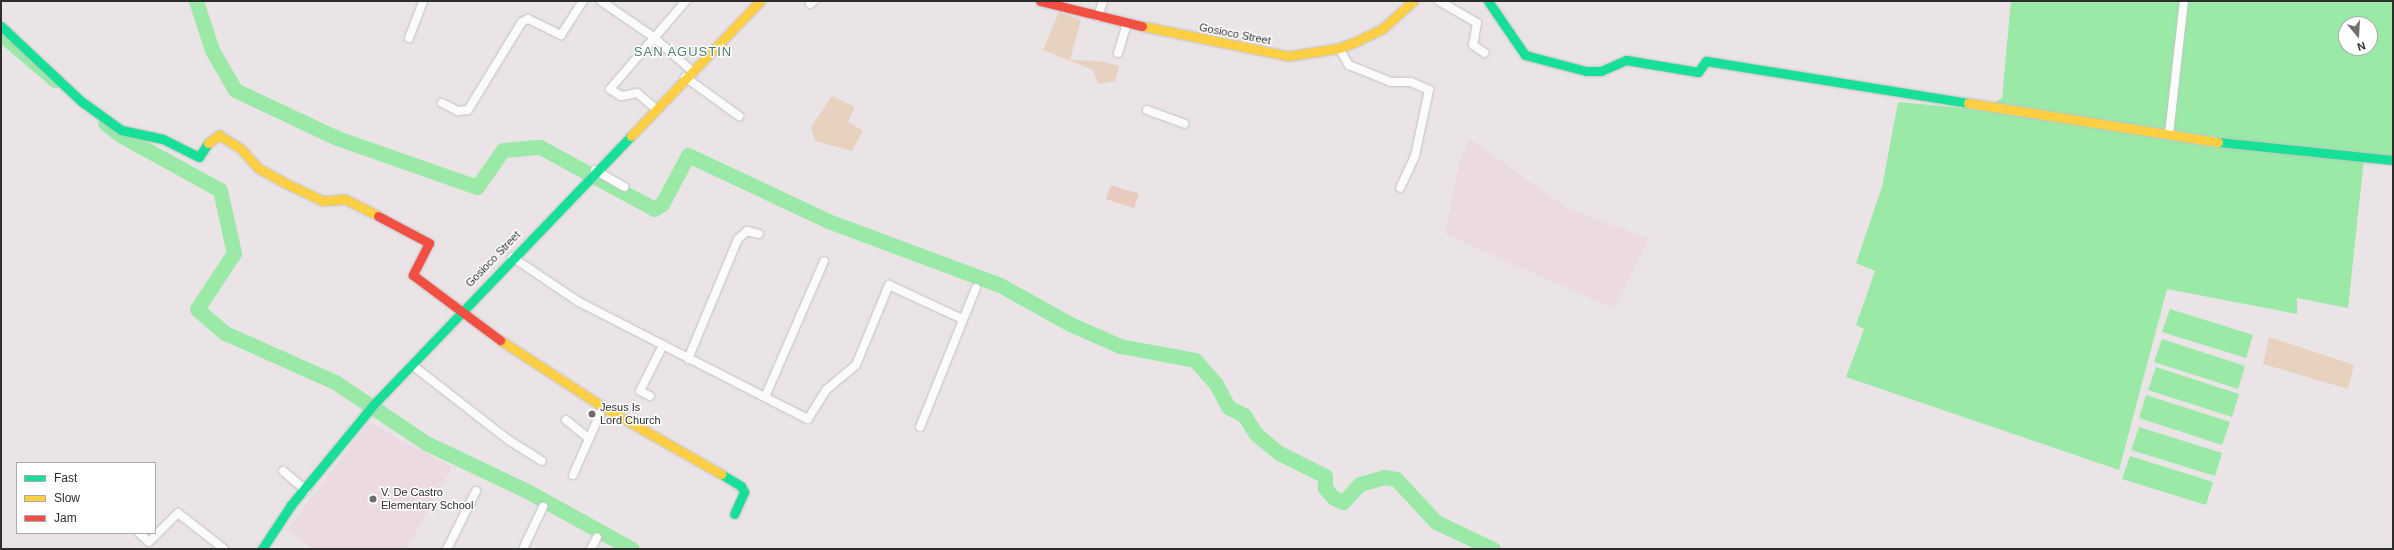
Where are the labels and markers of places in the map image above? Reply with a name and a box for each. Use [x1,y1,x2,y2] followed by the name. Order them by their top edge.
[600,401,661,427] place label: Jesus Is Lord Church
[587,409,597,419] marker: Jesus Is Lord Church
[381,486,473,512] place label: V. De Castro Elementary School
[368,494,378,504] marker: V. De Castro Elementary School

